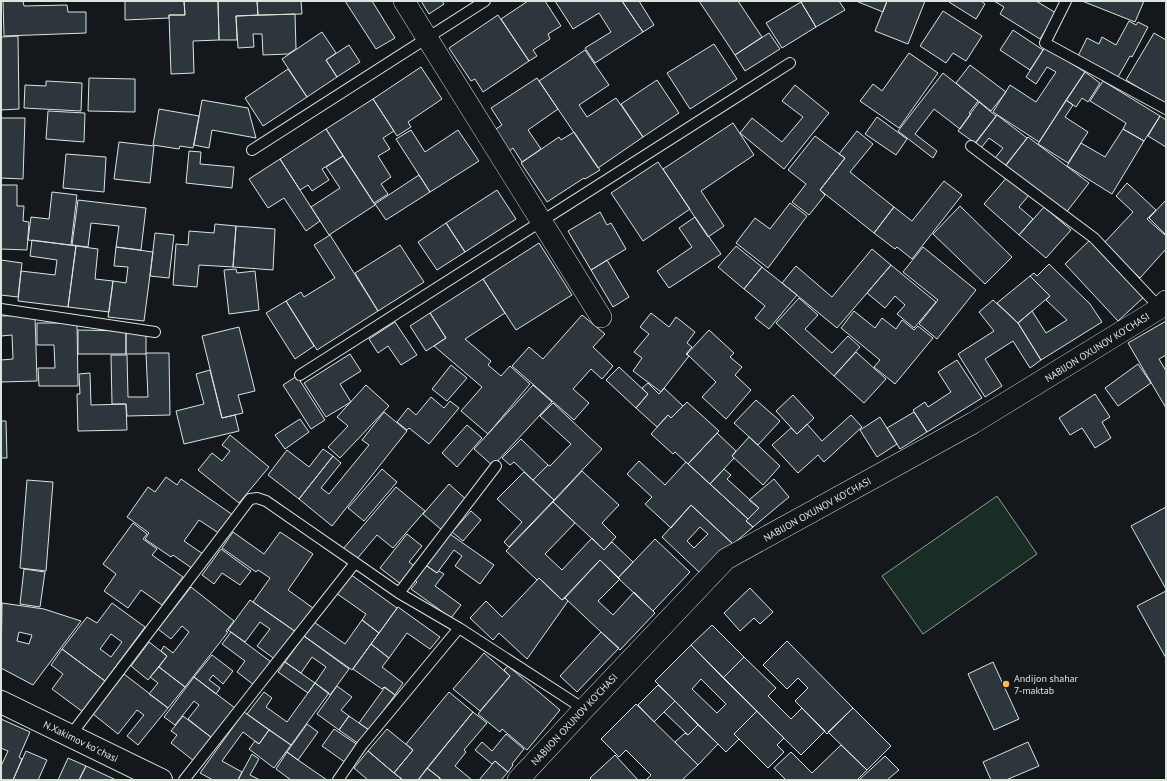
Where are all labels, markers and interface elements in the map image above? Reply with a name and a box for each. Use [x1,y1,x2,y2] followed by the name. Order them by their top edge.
[1042,310,1152,385] street label: NABIJON OXUNOV KO'CHASI
[761,474,873,545] street label: NABIJON OXUNOV KO'CHASI
[528,671,620,768] street label: NABIJON OXUNOV KO'CHASI
[1014,672,1079,697] place label: Andijon shahar 7-maktab
[1001,679,1011,689] marker: Andijon shahar 7-maktab
[41,718,120,765] street label: N.Xakimov koʻchasi

